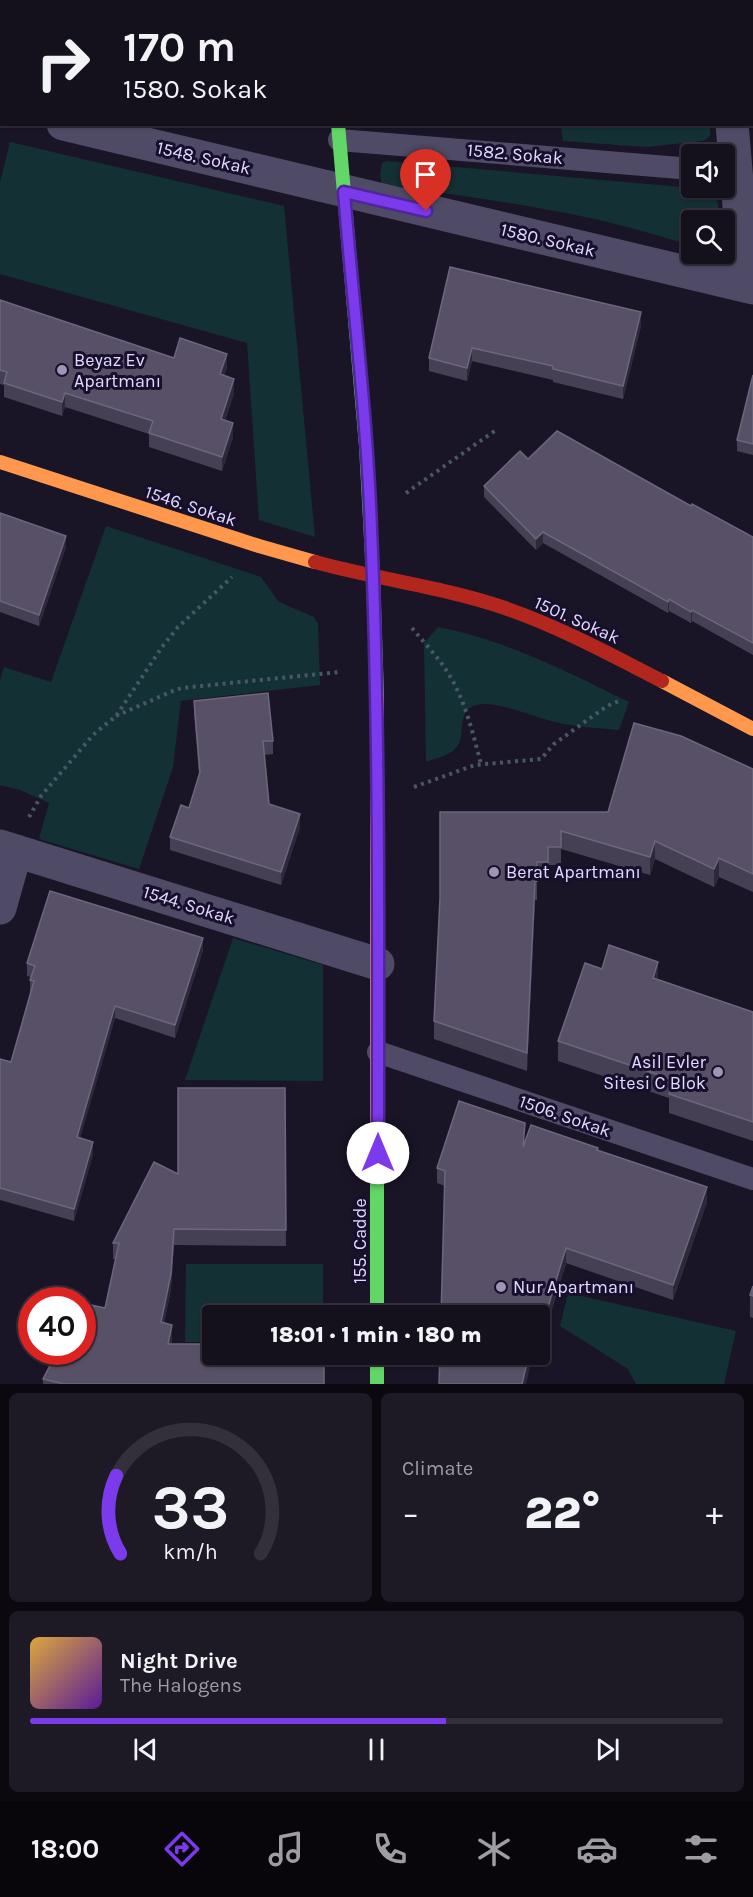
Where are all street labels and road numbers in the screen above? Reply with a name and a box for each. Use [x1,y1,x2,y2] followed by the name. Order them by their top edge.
[155,137,253,179] street label: 1548. Sokak
[466,139,564,169] street label: 1582. Sokak
[499,218,597,262] street label: 1580. Sokak
[142,481,240,531] street label: 1546. Sokak
[531,591,623,649] street label: 1501. Sokak
[141,881,237,929] street label: 1544. Sokak
[516,1090,614,1142] street label: 1506. Sokak
[349,1198,371,1284] street label: 155. Cadde

